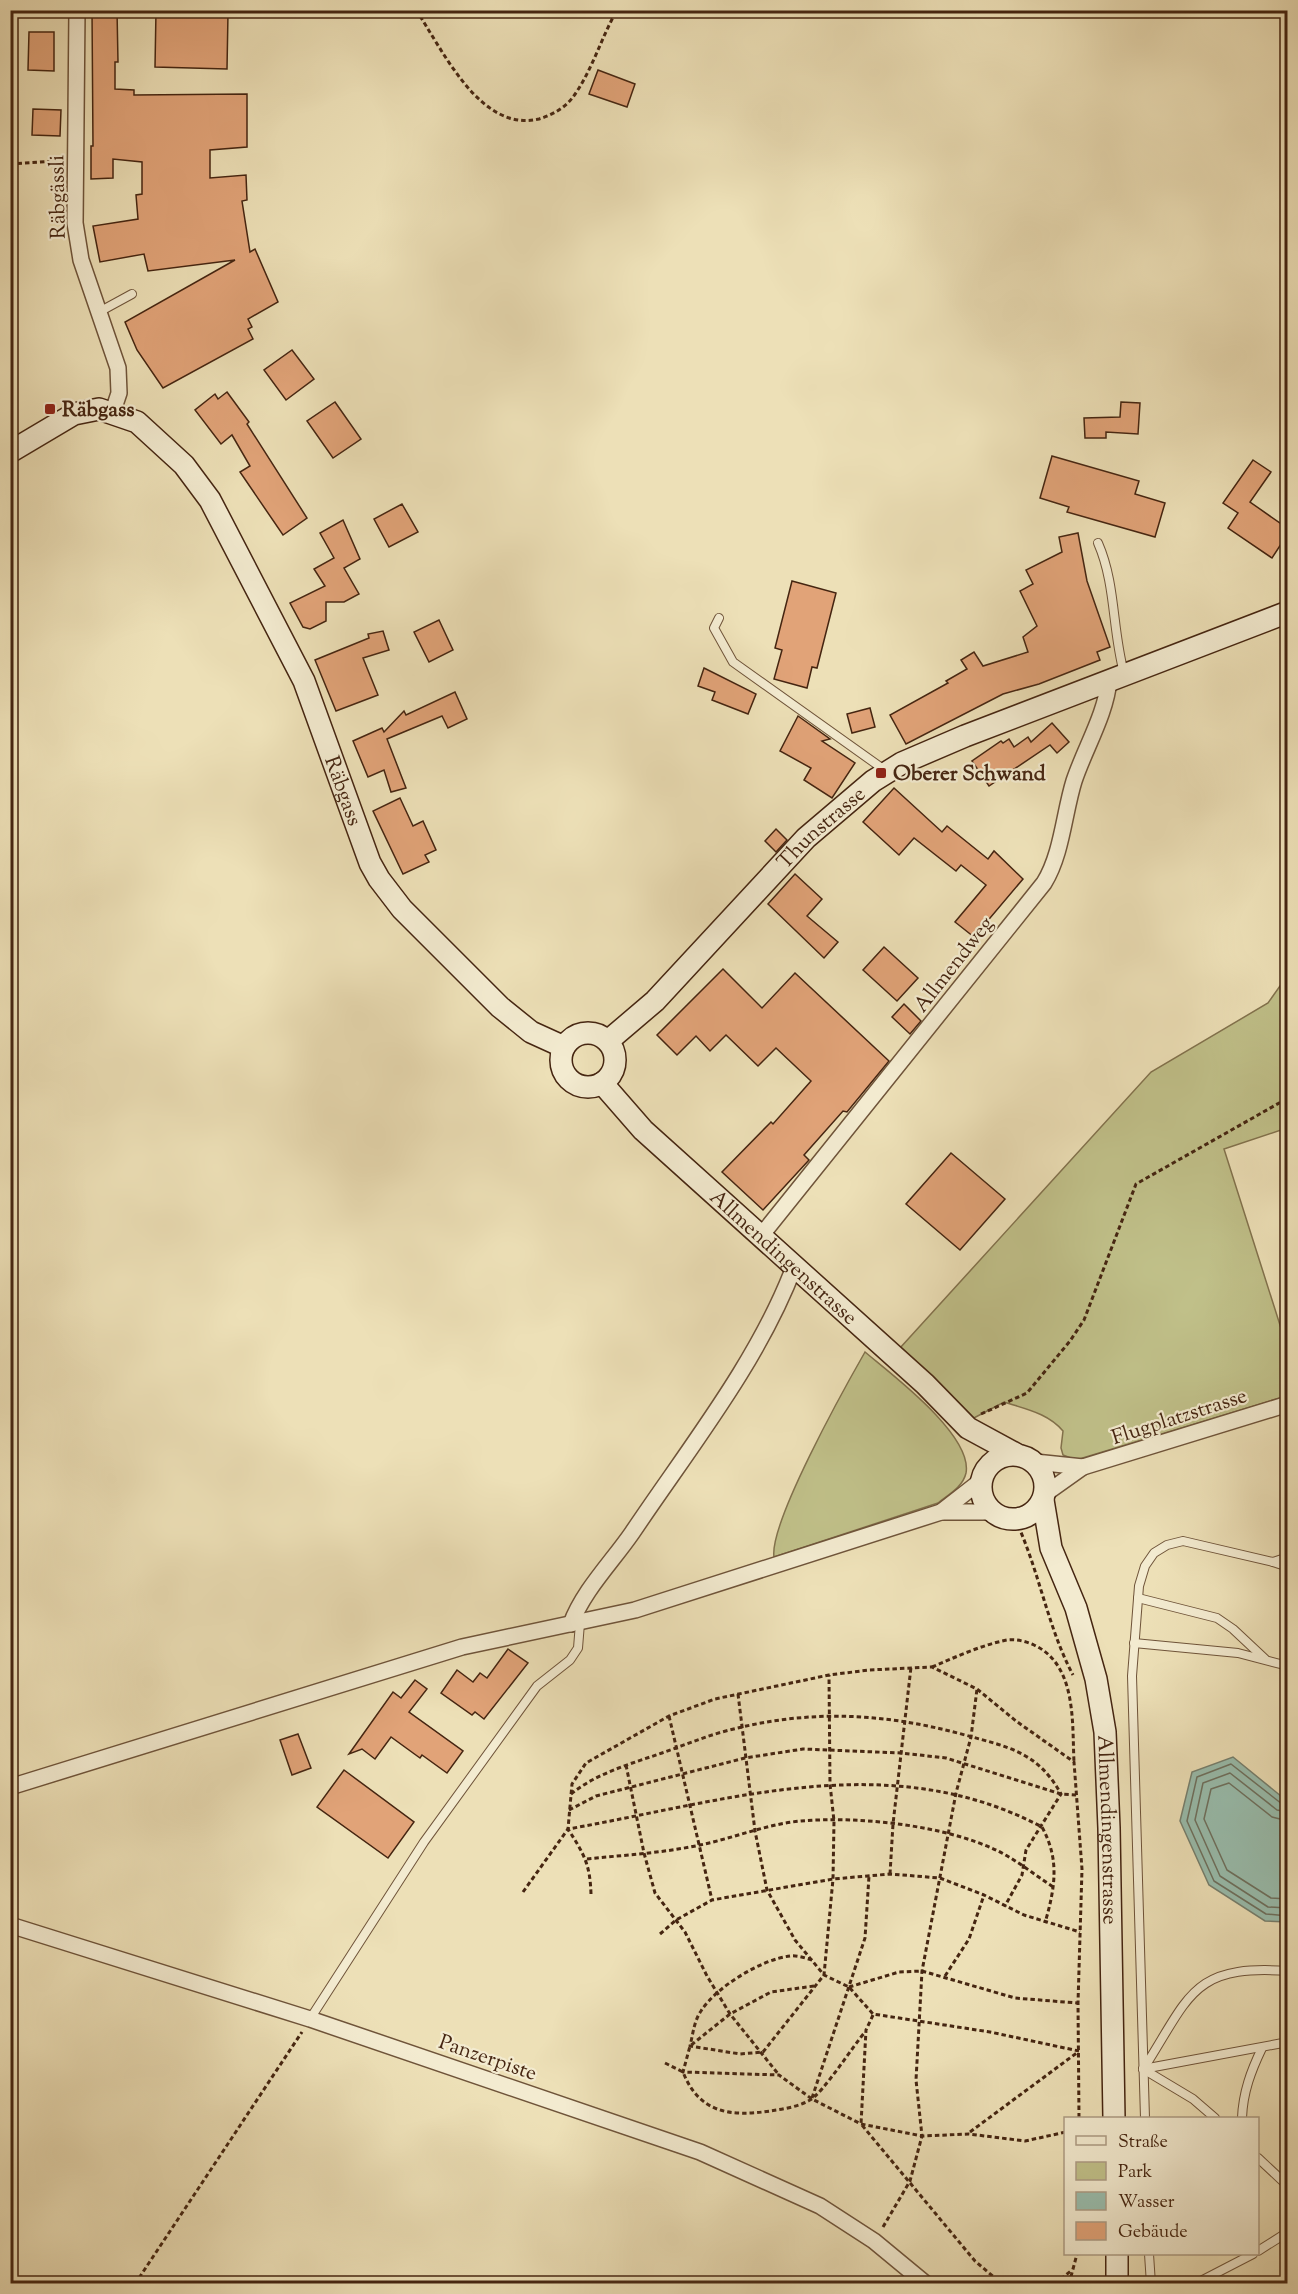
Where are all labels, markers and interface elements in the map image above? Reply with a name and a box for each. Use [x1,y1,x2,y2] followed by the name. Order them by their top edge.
[43,155,75,239] street label: Räbgässli
[62,396,134,426] place label: Räbgass
[43,402,57,416] marker: Räbgass
[315,752,368,831] street label: Räbgass
[893,760,1046,790] place label: Oberer Schwand
[874,766,888,780] marker: Oberer Schwand
[771,780,873,877] street label: Thunstrasse
[907,911,1002,1020] street label: Allmendweg
[702,1184,863,1333] street label: Allmendingenstrasse
[1108,1382,1251,1454] street label: Flugplatzstrasse
[1088,1734,1124,1925] street label: Allmendingenstrasse
[434,2028,540,2090] street label: Panzerpiste
[1064,2117,1259,2255] legend
[1118,2130,1168,2156] text: Straße
[1118,2160,1153,2186] text: Park
[1118,2190,1175,2216] text: Wasser
[1118,2220,1188,2246] text: Gebäude

